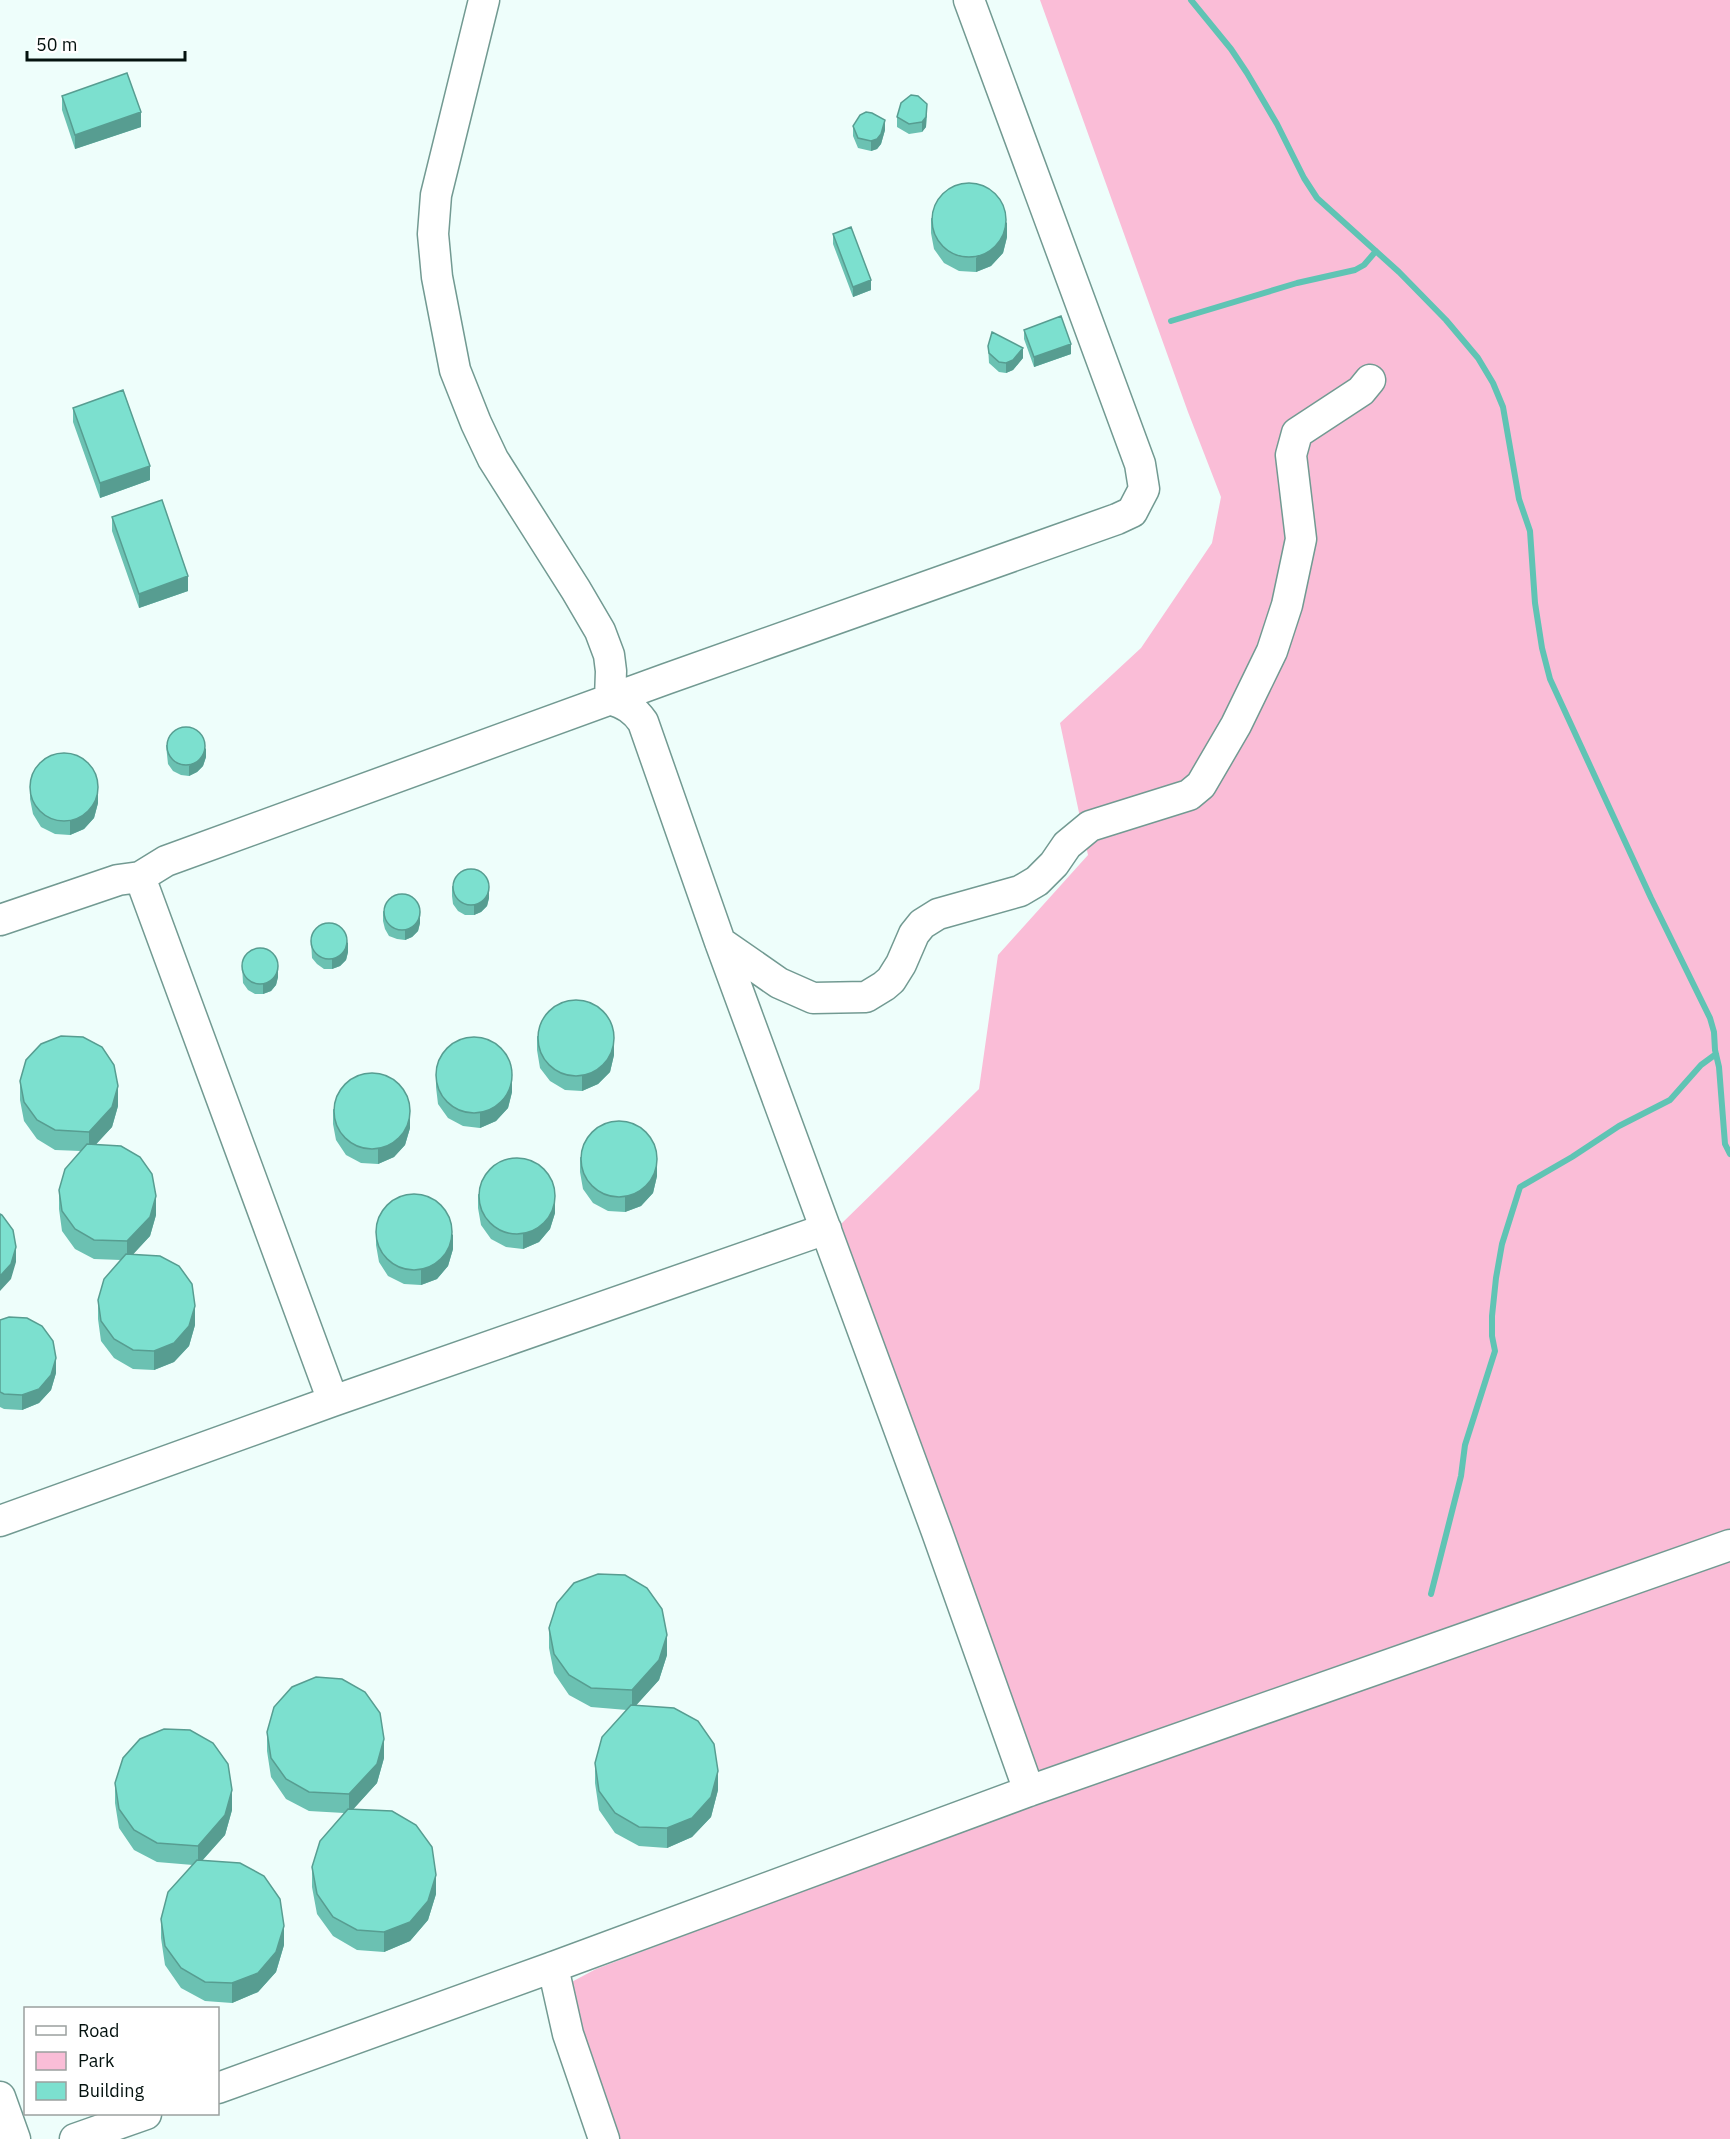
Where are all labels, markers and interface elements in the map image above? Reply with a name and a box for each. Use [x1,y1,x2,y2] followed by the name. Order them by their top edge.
[27,24,184,62] scale bar
[36,33,78,56] text: 50 m
[24,2007,219,2115] legend
[78,2019,119,2042] text: Road
[78,2049,115,2072] text: Park
[78,2079,145,2102] text: Building

